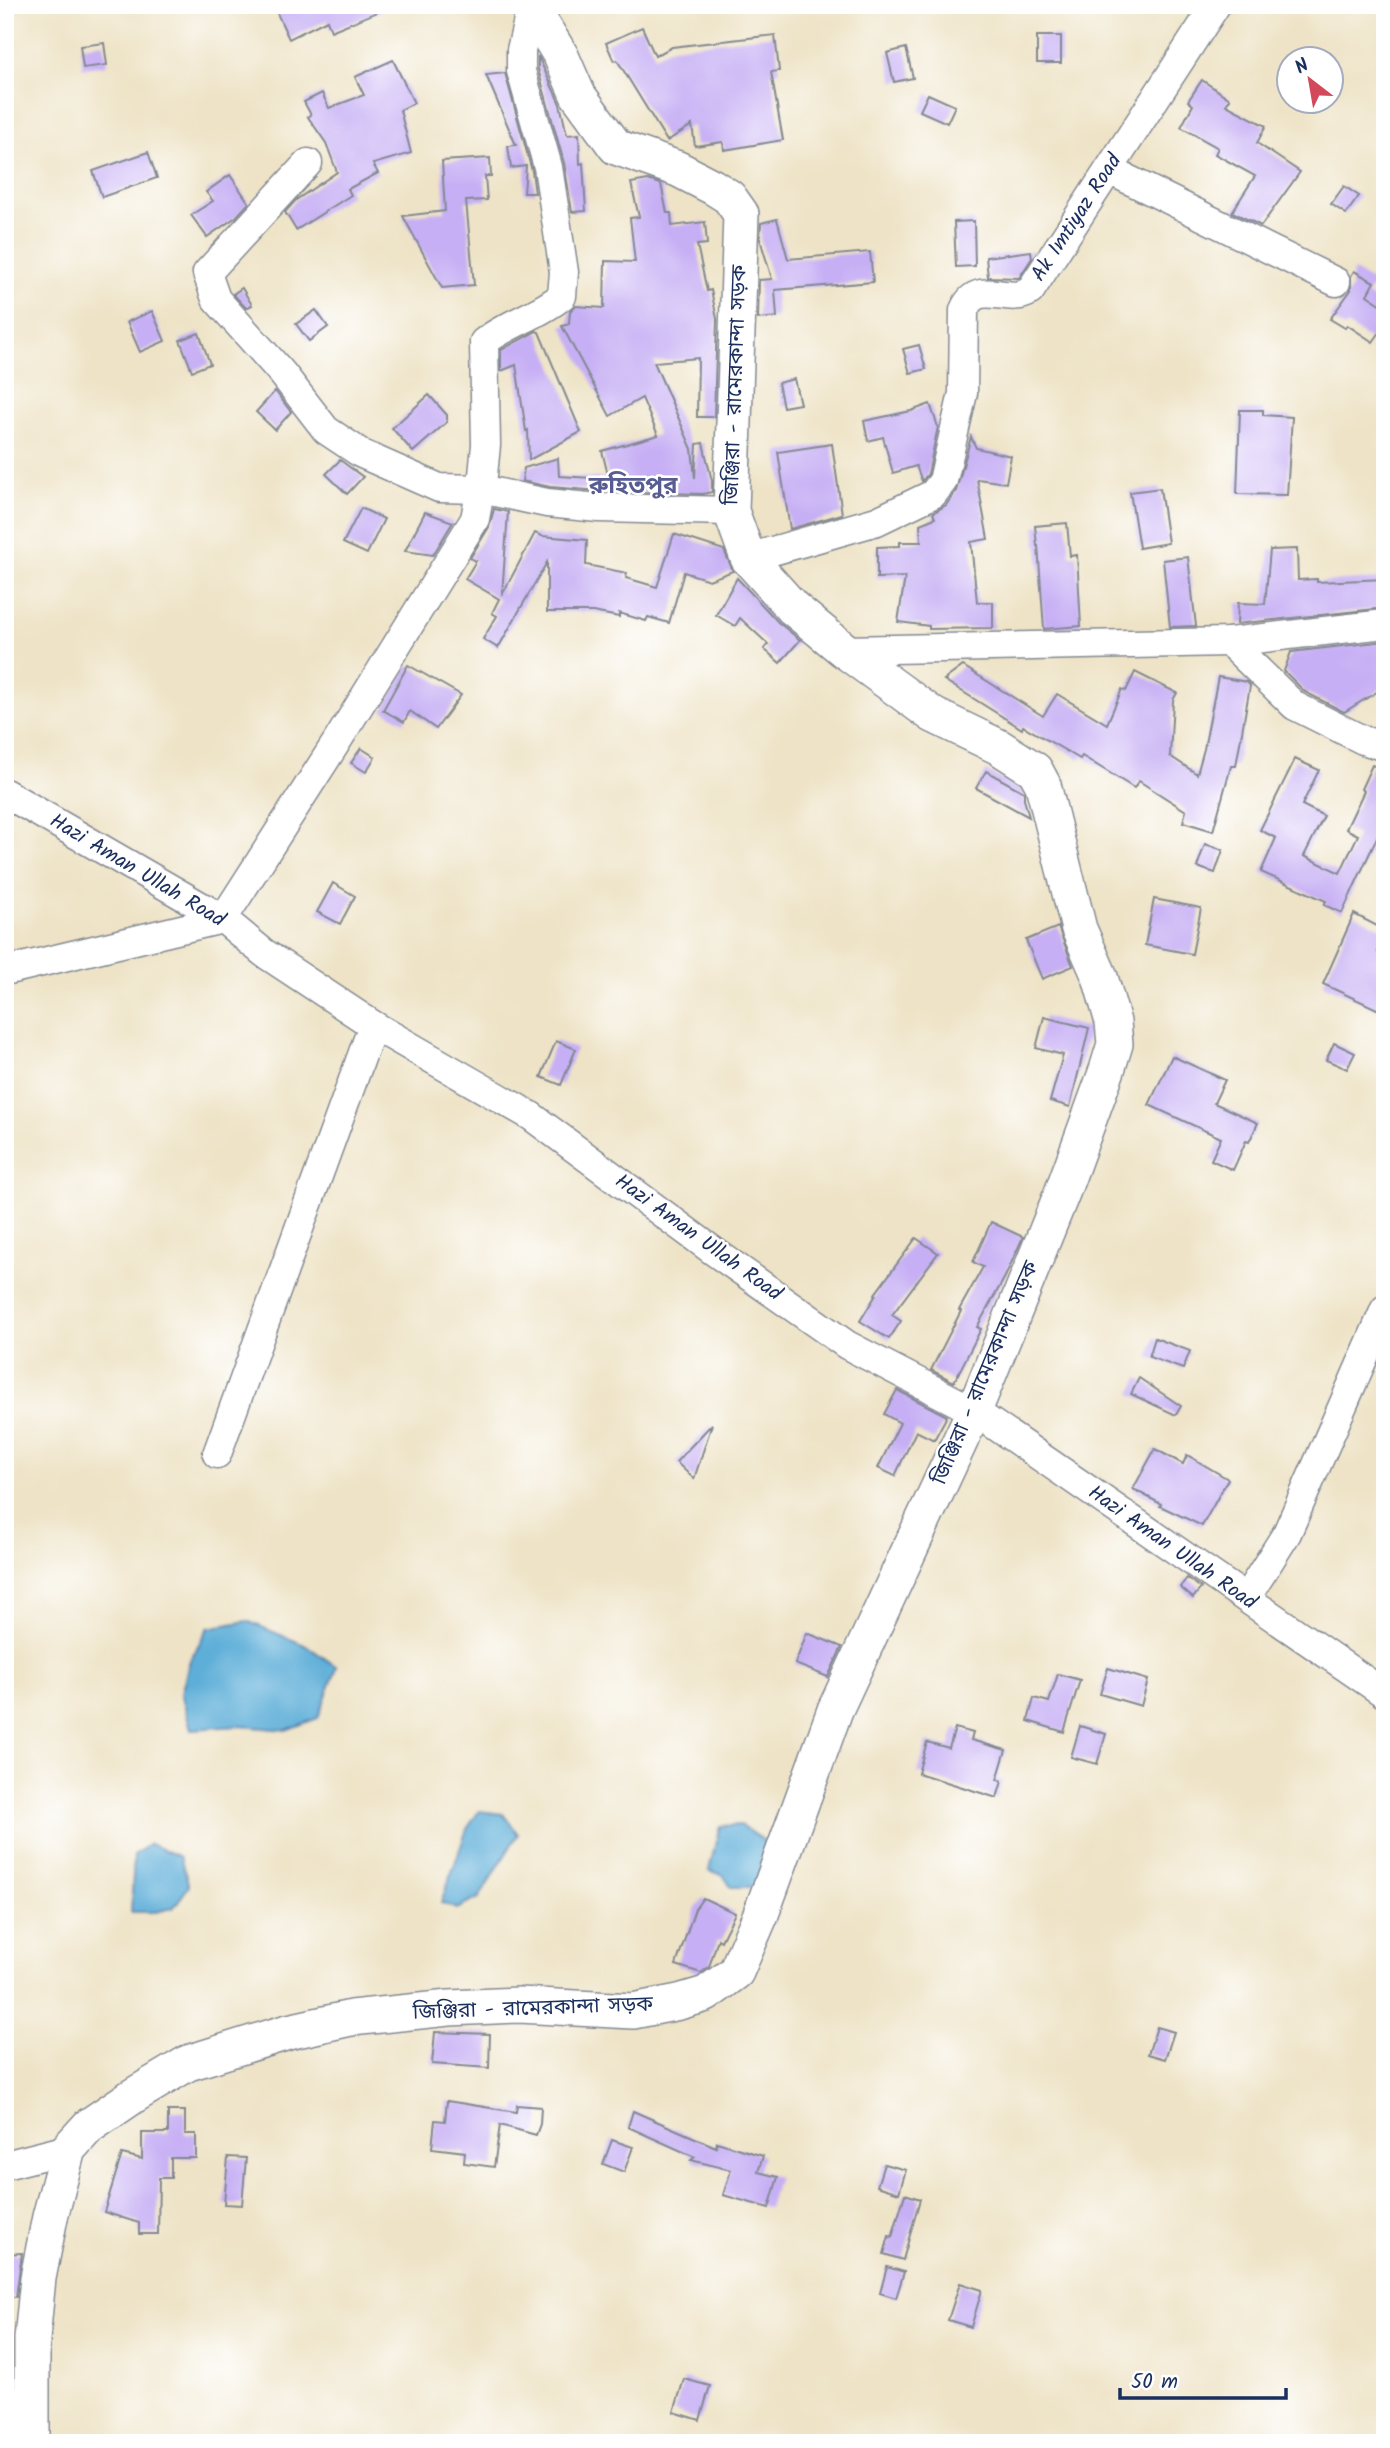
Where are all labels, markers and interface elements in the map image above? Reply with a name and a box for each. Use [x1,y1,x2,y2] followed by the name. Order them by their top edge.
[1274,46,1344,116] north arrow
[1289,51,1315,83] text: N
[1023,147,1131,289] street label: Ak Imtiyaz Road
[715,263,757,507] street label: জিঞ্জিরা - রামেরকান্দা সড়ক
[588,467,678,506] district label: রুহিতপুর
[43,805,232,937] street label: Hazi Aman Ullah Road
[607,1166,789,1310] street label: Hazi Aman Ullah Road
[923,1255,1049,1491] street label: জিঞ্জিরা - রামেরকান্দা সড়ক
[1081,1477,1264,1619] street label: Hazi Aman Ullah Road
[411,1988,655,2030] street label: জিঞ্জিরা - রামেরকান্দা সড়ক
[1120,2357,1287,2401] scale bar
[1131,2366,1178,2399] text: 50 m

